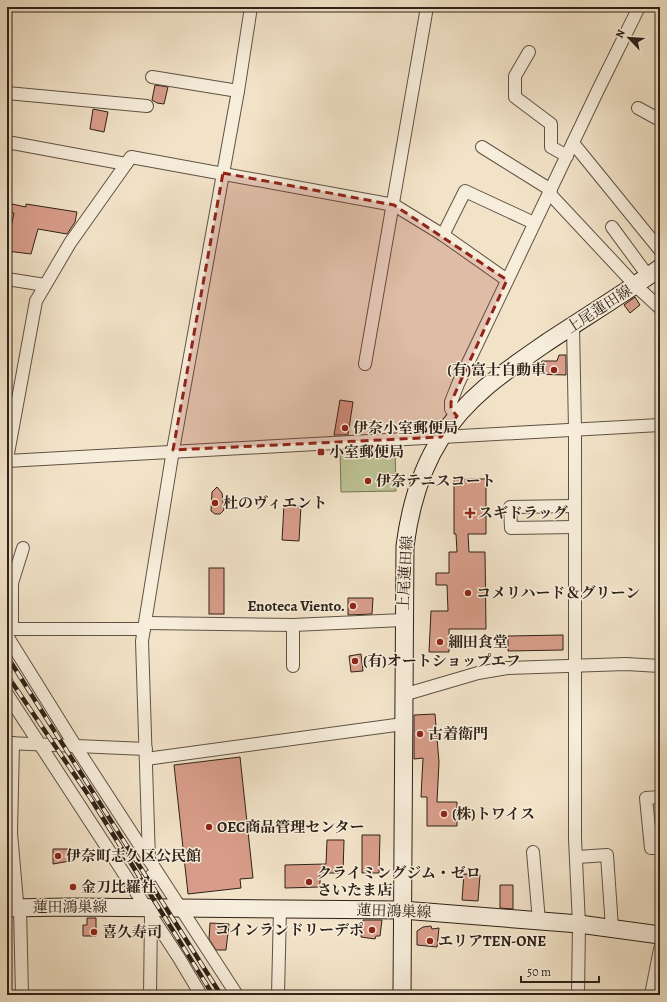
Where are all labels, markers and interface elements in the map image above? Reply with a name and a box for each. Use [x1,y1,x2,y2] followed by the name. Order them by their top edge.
[609,18,649,58] north arrow
[612,27,629,41] text: N
[562,280,636,338] street label: 上尾蓮田線
[447,360,546,380] place label: (有)富士自動車
[549,365,559,375] marker: (有)富士自動車
[353,418,458,438] place label: 伊奈小室郵便局
[340,423,350,433] marker: 伊奈小室郵便局
[329,442,404,462] place label: 小室郵便局
[316,447,326,457] marker: 小室郵便局
[376,471,495,491] place label: 伊奈テニスコート
[363,476,373,486] marker: 伊奈テニスコート
[223,493,327,513] place label: 杜のヴィエント
[210,498,220,508] marker: 杜のヴィエント
[478,503,568,523] place label: スギドラッグ
[465,508,475,518] marker: スギドラッグ
[393,535,417,611] street label: 上尾蓮田線
[476,583,640,603] place label: コメリハード＆グリーン
[463,588,473,598] marker: コメリハード＆グリーン
[247,596,345,616] place label: Enoteca Viento.
[348,601,358,611] marker: Enoteca Viento.
[448,632,508,652] place label: 細田食堂
[435,637,445,647] marker: 細田食堂
[363,651,521,671] place label: (有)オートショップエフ
[350,656,360,666] marker: (有)オートショップエフ
[428,724,488,744] place label: 古着衛門
[415,729,425,739] marker: 古着衛門
[452,804,535,824] place label: (株)トワイス
[439,809,449,819] marker: (株)トワイス
[217,817,365,837] place label: OEC商品管理センター
[204,822,214,832] marker: OEC商品管理センター
[66,846,201,866] place label: 伊奈町志久区公民館
[53,851,63,861] marker: 伊奈町志久区公民館
[317,863,481,900] place label: クライミングジム・ゼロ さいたま店
[81,877,156,897] place label: 金刀比羅社
[304,877,314,887] marker: クライミングジム・ゼロ さいたま店
[68,882,78,892] marker: 金刀比羅社
[32,897,108,917] street label: 蓮田鴻巣線
[356,900,432,922] street label: 蓮田鴻巣線
[214,920,364,940] place label: コインランドリーデポ
[102,922,162,942] place label: 喜久寿司
[367,925,377,935] marker: コインランドリーデポ
[89,927,99,937] marker: 喜久寿司
[438,931,546,951] place label: エリアTEN-ONE
[425,936,435,946] marker: エリアTEN-ONE
[521,958,599,984] scale bar
[527,964,551,980] text: 50 m

